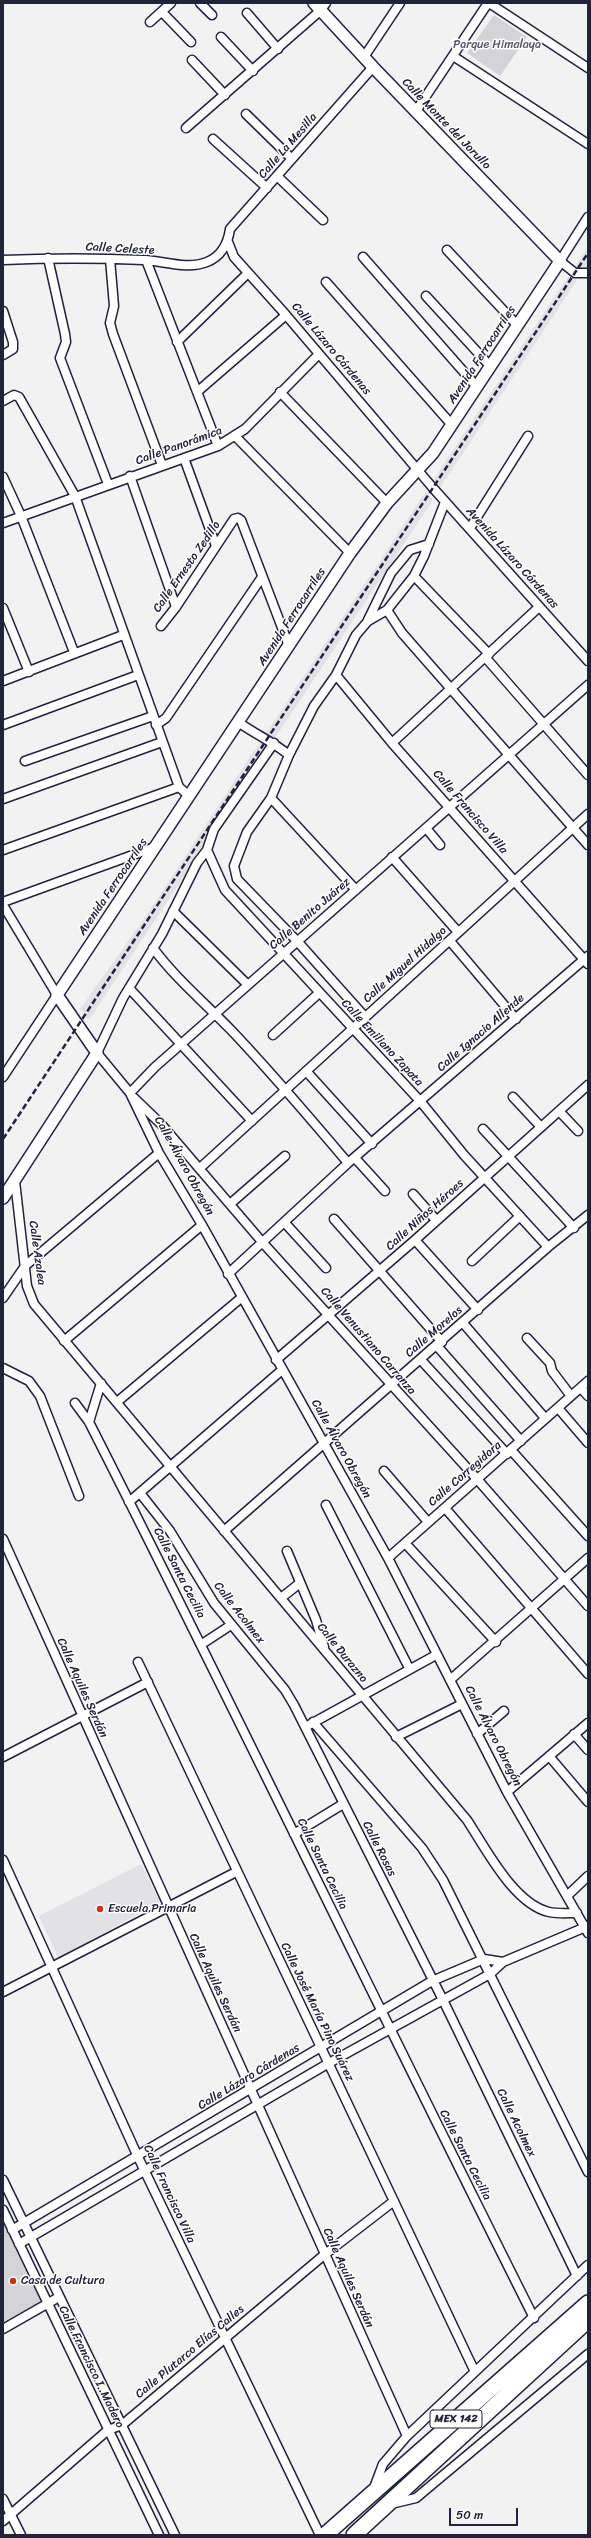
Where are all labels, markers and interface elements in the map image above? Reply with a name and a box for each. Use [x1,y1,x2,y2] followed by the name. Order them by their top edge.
[453,38,541,52] park label: Parque Himalaya
[399,75,493,173] street label: Calle Monte del Jorullo
[256,110,320,182] street label: Calle La Mesilla
[85,240,155,258] street label: Calle Celeste
[288,300,374,398] street label: Calle Lázaro Cárdenas
[445,303,519,407] street label: Avenida Ferrocarriles
[134,424,224,468] street label: Calle Panorámica
[463,504,561,612] street label: Avenida Lázaro Cárdenas
[150,518,224,616] street label: Calle Ernesto Zedillo
[255,565,329,669] street label: Avenida Ferrocarriles
[430,767,510,857] street label: Calle Francisco Villa
[75,836,151,938] street label: Avenida Ferrocarriles
[267,875,353,953] street label: Calle Benito Juárez
[360,924,450,1006] street label: Calle Miguel Hidalgo
[434,991,528,1075] street label: Calle Ignacio Allende
[338,997,426,1089] street label: Calle Emiliano Zapata
[151,1114,217,1218] street label: Calle Álvaro Obregón
[383,1176,467,1254] street label: Calle Niños Héroes
[25,1220,49,1286] street label: Calle Azalea
[317,1284,419,1398] street label: Calle Venustiano Carranza
[403,1303,465,1361] street label: Calle Morelos
[308,1397,374,1501] street label: Calle Álvaro Obregón
[426,1438,504,1510] street label: Calle Corregidora
[150,1525,208,1621] street label: Calle Santa Cecilia
[210,1579,268,1647] street label: Calle Acolmex
[314,1620,370,1686] street label: Calle Durazno
[53,1636,111,1740] street label: Calle Aquiles Serdán
[461,1683,525,1789] street label: Calle Álvaro Obregón
[294,1816,350,1912] street label: Calle Santa Cecilia
[359,1819,399,1879] street label: Calle Rosas
[108,1902,196,1916] place label: Escuela Primaria
[95,1904,105,1914] marker: Escuela Primaria
[186,1931,244,2035] street label: Calle Aquiles Serdán
[277,1940,357,2084] street label: Calle José María Pino Suárez
[196,2041,302,2113] street label: Calle Lázaro Cárdenas
[493,2086,539,2160] street label: Calle Acolmex
[436,2107,494,2203] street label: Calle Santa Cecilia
[140,2143,198,2245] street label: Calle Francisco Villa
[319,2226,377,2330] street label: Calle Aquiles Serdán
[21,2274,105,2288] place label: Casa de Cultura
[8,2276,18,2286] marker: Casa de Cultura
[133,2302,247,2402] street label: Calle Plutarco Elías Calles
[55,2304,127,2430] street label: Calle Francisco I. Madero
[430,2410,482,2428] road number: MEX 142
[451,2500,520,2526] scale bar
[456,2504,483,2526] text: 50 m

